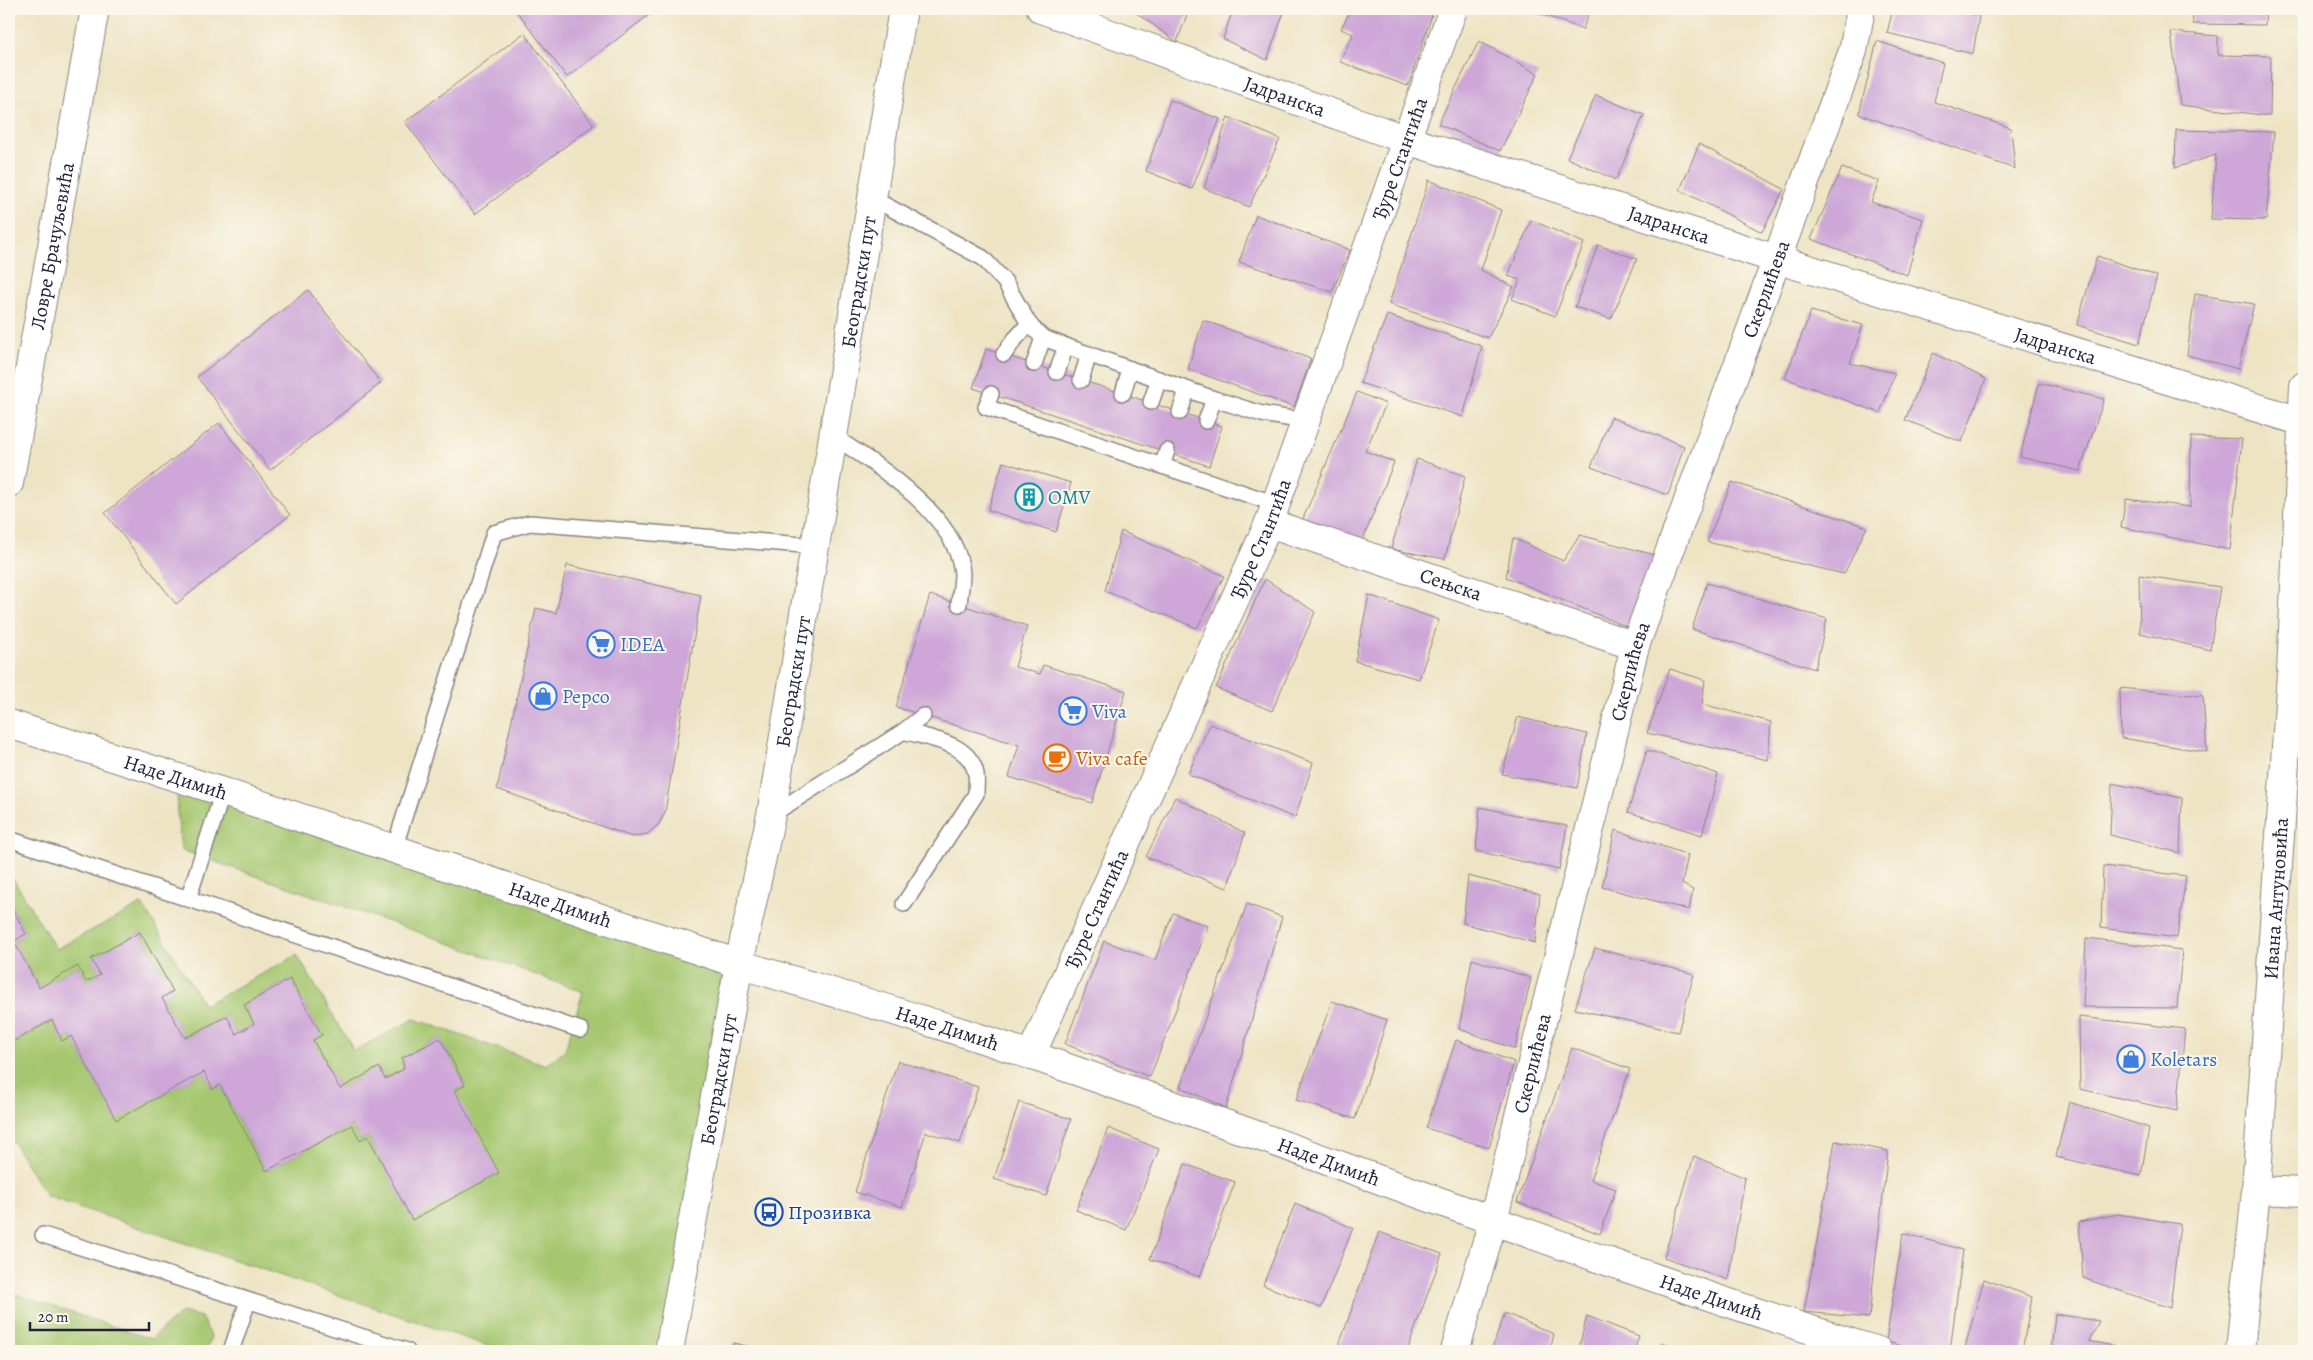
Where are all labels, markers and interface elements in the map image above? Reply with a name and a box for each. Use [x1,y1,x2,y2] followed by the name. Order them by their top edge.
[1241,69,1330,123] street label: Јадранска
[1365,93,1434,223] street label: Ђуре Стантића
[24,159,81,332] street label: Ловре Брачуљевића
[1625,199,1714,251] street label: Јадранска
[834,214,882,350] street label: Београдски пут
[1736,236,1796,341] street label: Скерлићева
[2011,320,2100,371] street label: Јадранска
[1223,474,1298,603] street label: Ђуре Стантића
[1014,482,1044,512] building icon: OMV
[1048,484,1092,511] place label: OMV
[1416,561,1486,607] street label: Сењска
[769,613,817,749] street label: Београдски пут
[1603,617,1657,724] street label: Скерлићева
[586,629,616,659] supermarket icon: IDEA
[620,631,665,658] place label: IDEA
[528,681,558,711] shop icon: Pepco
[562,683,610,710] place label: Pepco
[1058,696,1088,726] supermarket icon: Viva
[1091,698,1128,725] place label: Viva
[1042,743,1072,773] cafe icon: Viva cafe
[1075,745,1148,772] place label: Viva cafe
[121,748,231,806] street label: Наде Димић
[2257,816,2295,980] street label: Ивана Антуновића
[1058,844,1135,973] street label: Ђуре Стантића
[505,875,616,934] street label: Наде Димић
[892,999,1003,1057] street label: Наде Димић
[1507,1010,1557,1116] street label: Скерлићева
[693,1011,743,1147] street label: Београдски пут
[2116,1044,2146,1074] shop icon: Koletars
[2150,1046,2217,1073] place label: Koletars
[1274,1130,1384,1192] street label: Наде Димић
[754,1197,784,1227] bus stop icon: Прозивка
[788,1199,873,1226] place label: Прозивка
[1656,1267,1767,1327] street label: Наде Димић
[30,1300,149,1332] scale bar
[38,1307,69,1327] text: 20 m

